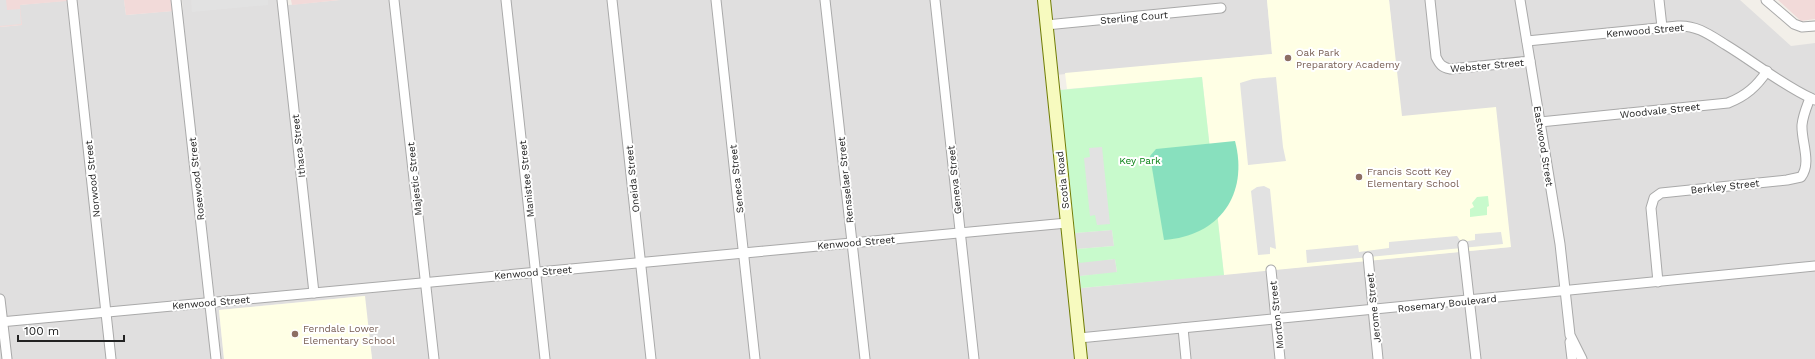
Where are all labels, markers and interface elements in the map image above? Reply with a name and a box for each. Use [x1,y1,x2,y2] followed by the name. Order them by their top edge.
[1100,9,1169,26] street label: Sterling Court
[1606,22,1685,39] street label: Kenwood Street
[1296,47,1401,70] place label: Oak Park Preparatory Academy
[1283,53,1293,63] marker: Oak Park Preparatory Academy
[1450,57,1525,74] street label: Webster Street
[1619,101,1702,120] street label: Woodvale Street
[1532,105,1555,188] street label: Eastwood Street
[290,113,307,178] street label: Ithaca Street
[187,136,206,221] street label: Rosewood Street
[835,136,855,224] street label: Rensselaer Street
[83,139,102,218] street label: Norwood Street
[517,139,536,218] street label: Manistee Street
[405,141,424,216] street label: Majestic Street
[727,143,746,214] street label: Seneca Street
[623,144,641,213] street label: Oneida Street
[945,144,964,215] street label: Geneva Street
[1054,151,1071,209] street label: Scotia Road
[1119,155,1161,166] park label: Key Park
[1367,166,1459,189] place label: Francis Scott Key Elementary School
[1354,172,1364,182] marker: Francis Scott Key Elementary School
[1690,177,1761,196] street label: Berkley Street
[817,234,896,251] street label: Kenwood Street
[494,264,573,281] street label: Kenwood Street
[1364,272,1383,343] street label: Jerome Street
[1267,280,1286,349] street label: Morton Street
[1397,293,1497,314] street label: Rosemary Boulevard
[172,294,251,311] street label: Kenwood Street
[18,317,124,343] scale bar
[303,323,395,346] place label: Ferndale Lower Elementary School
[24,324,59,338] text: 100 m
[290,329,300,339] marker: Ferndale Lower Elementary School

